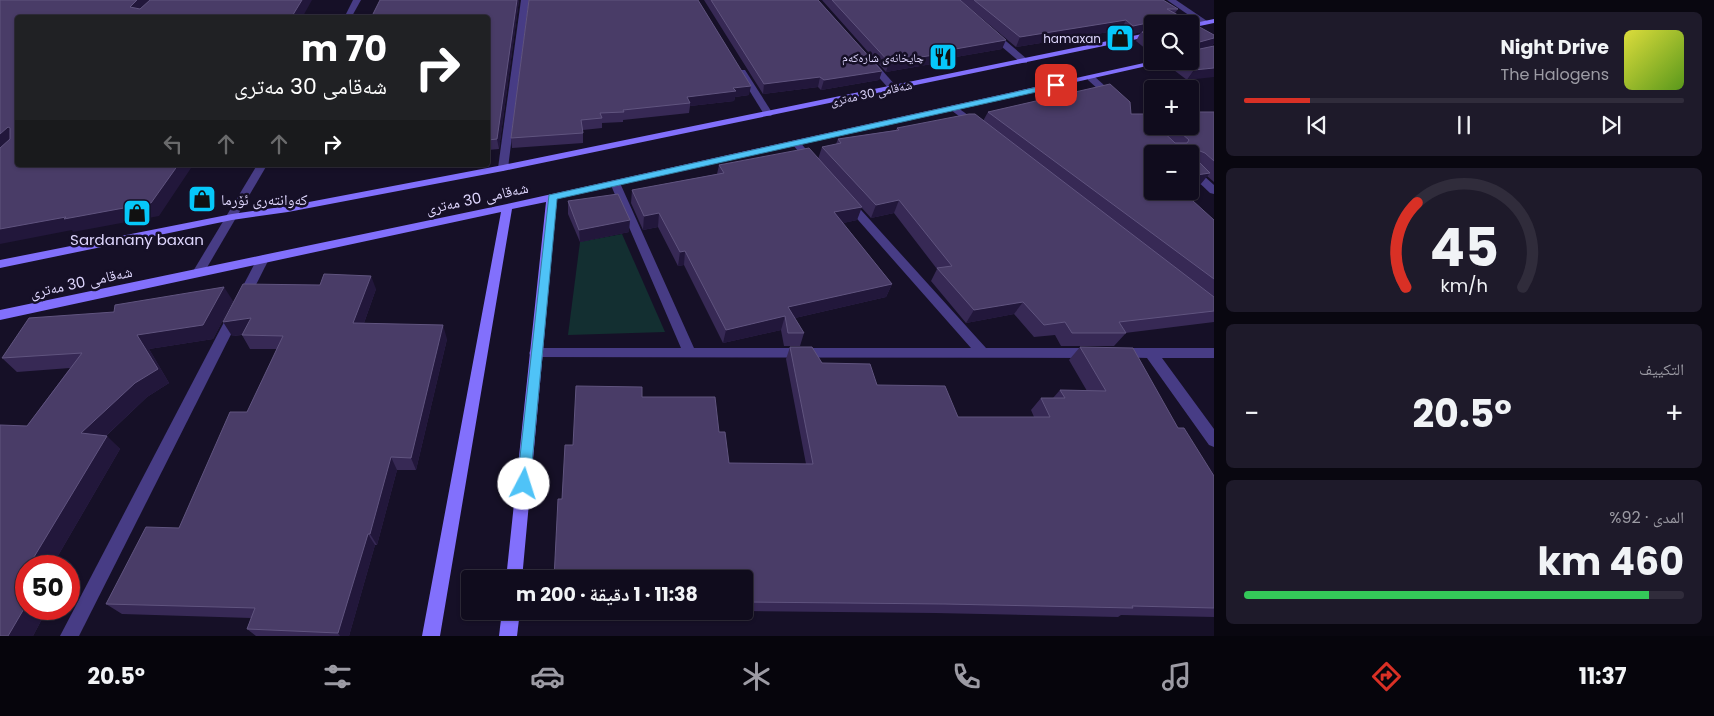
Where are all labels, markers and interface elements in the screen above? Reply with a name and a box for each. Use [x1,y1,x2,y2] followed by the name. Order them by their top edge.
[1144,15,1199,200] map controls
[1144,15,1199,70] button: search
[1105,23,1135,53] shop icon: hamaxan
[301,24,387,73] text: 70 m
[1043,30,1101,47] place label: hamaxan
[1501,34,1609,61] text: Night Drive
[405,35,470,100] icon: right
[928,42,958,72] restaurant icon: چایخانەی شارەکەم
[842,49,924,66] place label: چایخانەی شارەکەم
[1501,63,1609,86] text: The Halogens
[1035,64,1077,106] pin
[234,71,387,102] text: شەقامی 30 مەتری
[1042,71,1070,99] icon: arrive
[828,76,914,110] street label: شەقامی 30 مەتری
[1144,80,1199,135] button: +
[1303,111,1331,139] icon: previous
[1450,111,1478,139] icon: pause
[1597,111,1625,139] icon: next
[159,130,187,158] icon: left
[212,130,240,158] icon: ahead
[265,130,293,158] icon: ahead
[318,130,346,158] icon: right
[1144,145,1199,200] button: −
[424,177,530,219] street label: شەقامی 30 مەتری
[187,184,217,214] shop icon: کەوانتەری ئۆرما
[221,189,308,210] place label: کەوانتەری ئۆرما
[122,198,152,228] shop icon: Sardanany baxan
[1429,211,1499,284] text: 45
[70,229,204,250] place label: Sardanany baxan
[28,261,134,303] street label: شەقامی 30 مەتری
[1440,273,1488,298] text: km/h
[1639,358,1684,381] text: التكييف
[1412,387,1512,440] text: 20.5°
[1244,394,1259,433] text: −
[1665,394,1684,433] text: +
[497,457,549,509] position arrow
[1609,506,1684,529] text: المدى · 92%
[1537,535,1684,588] text: 460 km
[15,555,80,620] speed limit sign: 50
[516,581,698,608] text: 11:38 · 1 دقيقة · 200 m
[320,659,355,694] icon: filters
[530,659,565,694] icon: car
[739,659,774,694] icon: climate
[949,659,984,694] icon: phone
[1159,659,1194,694] icon: music
[1369,659,1404,694] icon: directions
[87,661,145,692] text: 20.5°
[1579,661,1627,692] text: 11:37

